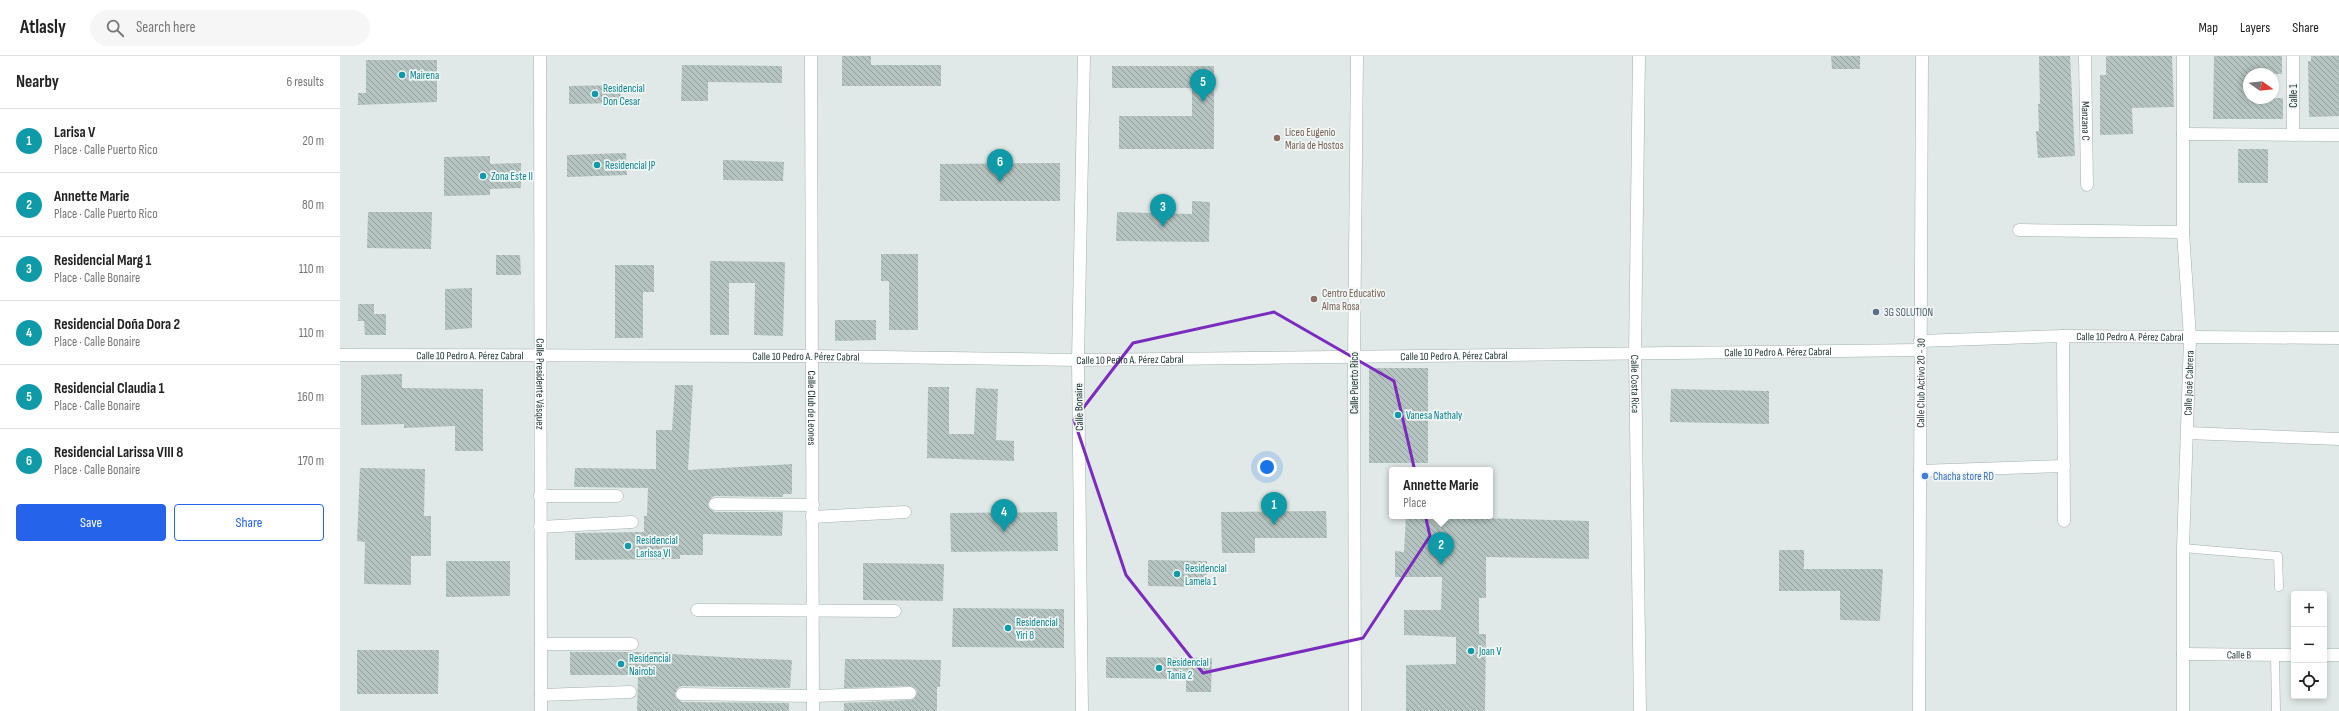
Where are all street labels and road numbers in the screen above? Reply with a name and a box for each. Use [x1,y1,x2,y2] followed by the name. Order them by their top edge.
[2287,84,2300,108] street label: Calle 1
[2079,101,2093,141] street label: Manzana C
[2076,330,2184,343] street label: Calle 10 Pedro A. Pérez Cabral
[534,338,547,430] street label: Calle Presidente Vásquez
[1914,338,1927,428] street label: Calle Club Activo 20 - 30
[1724,345,1832,359] street label: Calle 10 Pedro A. Pérez Cabral
[1400,348,1508,363] street label: Calle 10 Pedro A. Pérez Cabral
[416,349,524,362] street label: Calle 10 Pedro A. Pérez Cabral
[752,349,860,363] street label: Calle 10 Pedro A. Pérez Cabral
[2181,350,2196,416] street label: Calle José Cabrera
[1348,351,1361,414] street label: Calle Puerto Rico
[1076,352,1184,367] street label: Calle 10 Pedro A. Pérez Cabral
[1628,355,1642,413] street label: Calle Costa Rica
[805,371,819,446] street label: Calle Club de Leones
[1072,383,1086,431] street label: Calle Bonaire
[2227,648,2251,661] street label: Calle B

